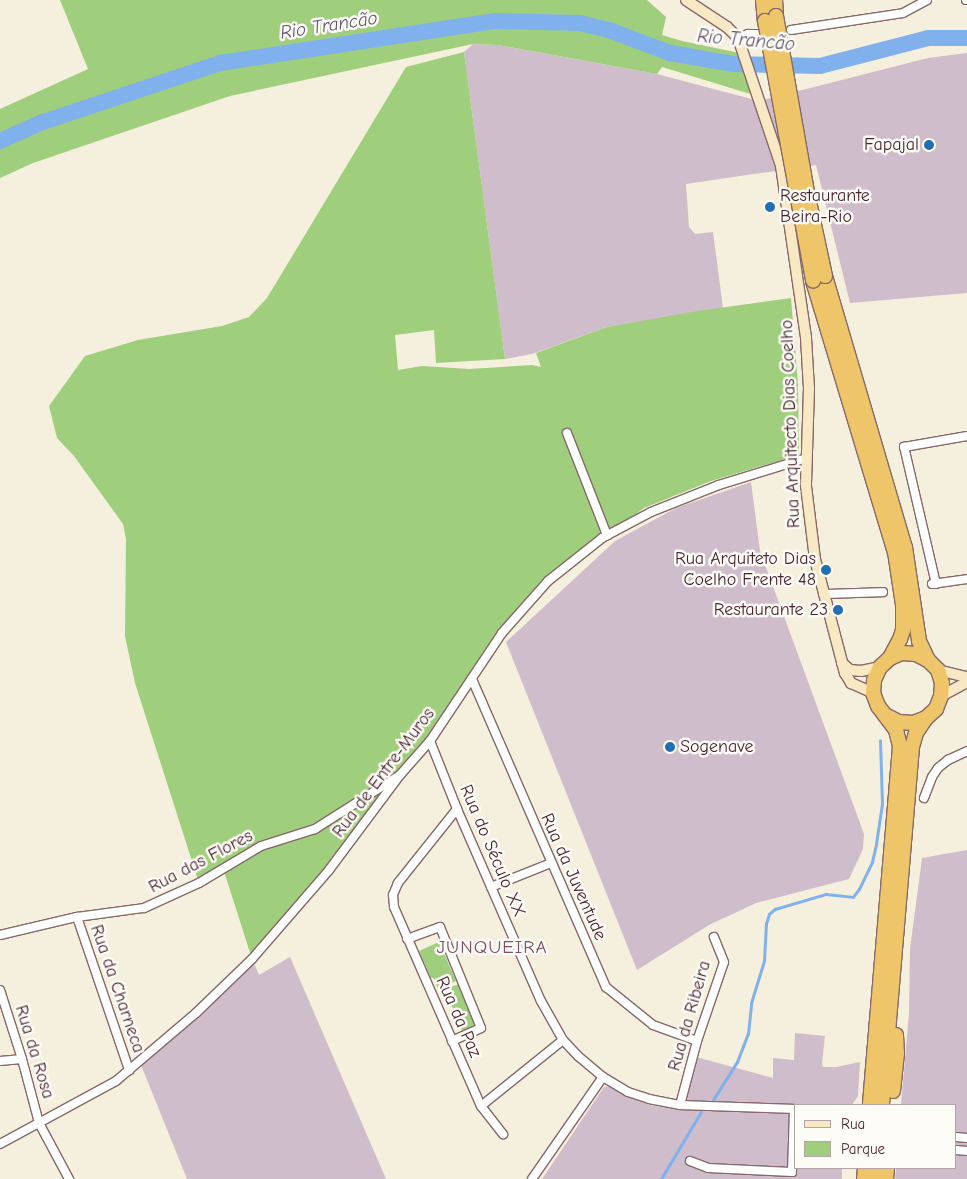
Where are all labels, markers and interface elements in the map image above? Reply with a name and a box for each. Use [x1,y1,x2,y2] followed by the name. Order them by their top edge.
[279,7,379,45] water label: Rio Trancão
[696,25,796,57] water label: Rio Trancão
[864,134,919,156] place label: Fapajal
[923,139,935,151] marker: Fapajal
[780,186,870,228] place label: Restaurante Beira-Rio
[764,201,776,213] marker: Restaurante Beira-Rio
[777,319,805,529] street label: Rua Arquitecto Dias Coelho
[675,549,816,592] place label: Rua Arquiteto Dias Coelho Frente 48
[820,564,832,576] marker: Rua Arquiteto Dias Coelho Frente 48
[714,599,828,621] place label: Restaurante 23
[832,604,844,616] marker: Restaurante 23
[328,704,440,842] street label: Rua de Entre-Muros
[680,736,753,758] place label: Sogenave
[664,741,676,753] marker: Sogenave
[454,782,530,920] street label: Rua do Século XX
[535,810,611,944] street label: Rua da Juventude
[145,826,257,898] street label: Rua das Flores
[85,922,149,1056] street label: Rua da Charneca
[435,937,549,959] district label: JUNQUEIRA
[664,958,716,1074] street label: Rua da Ribeira
[431,973,485,1061] street label: Rua da Paz
[10,1003,58,1101] street label: Rua da Rosa
[794,1104,957,1169] legend
[841,1115,865,1133] text: Rua
[841,1140,885,1158] text: Parque

